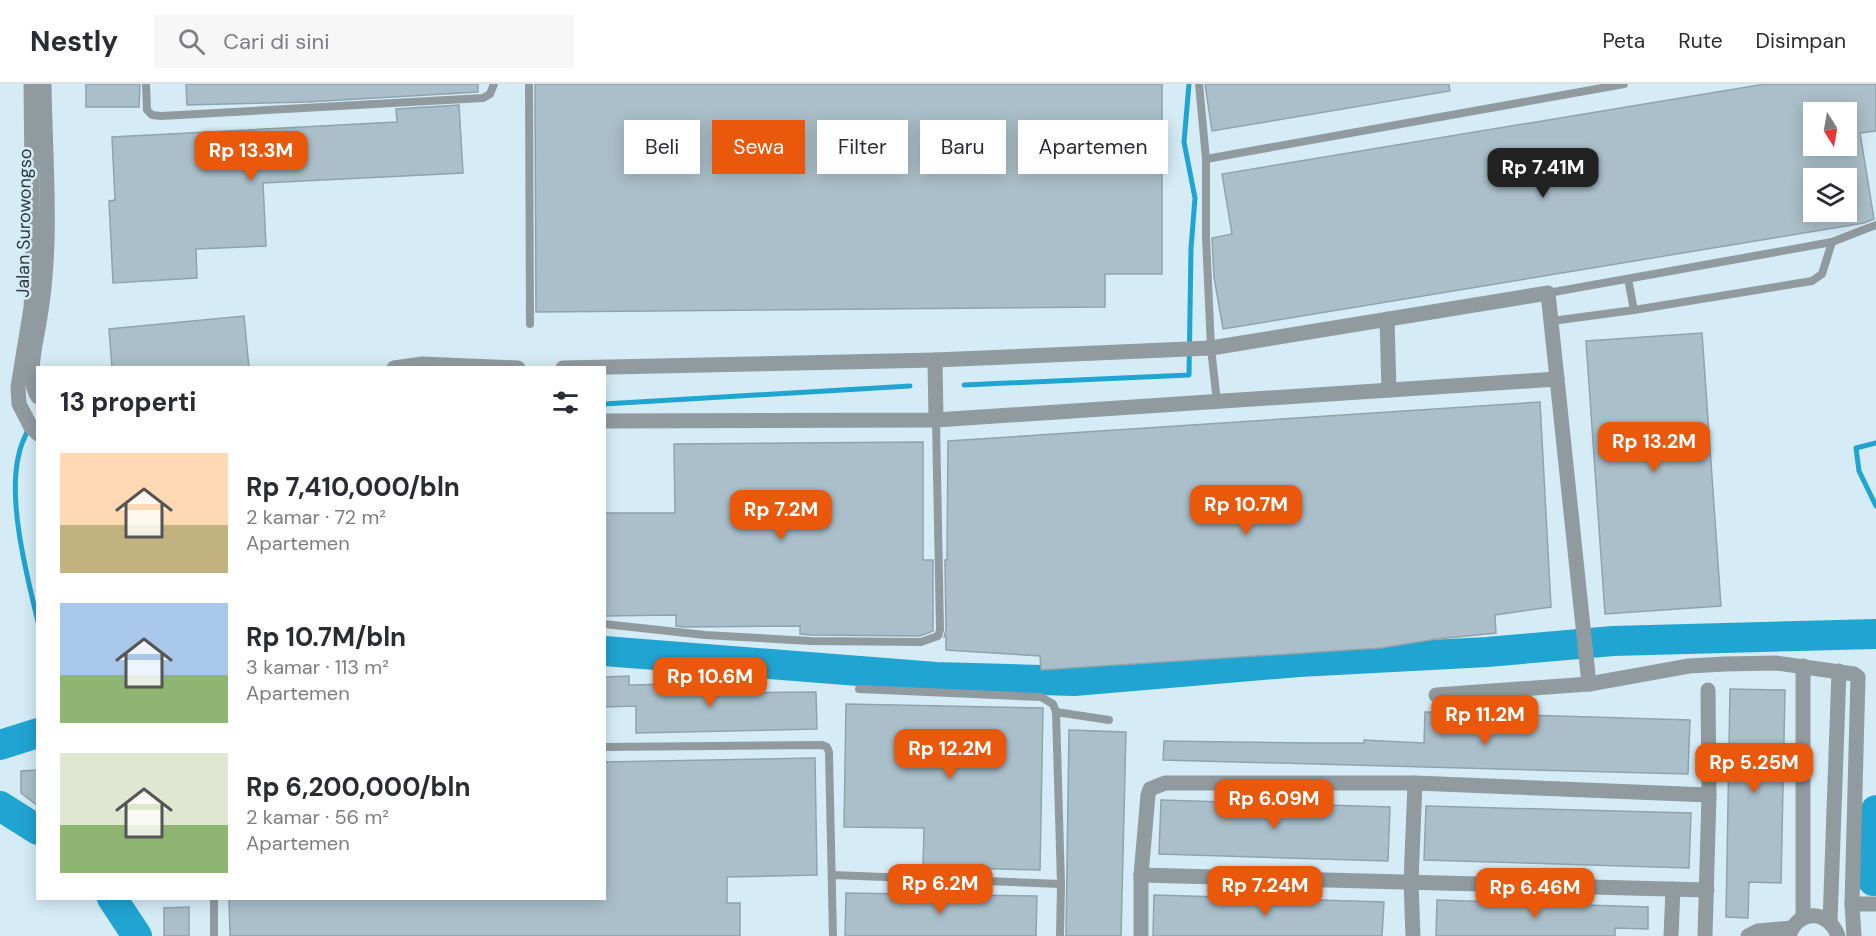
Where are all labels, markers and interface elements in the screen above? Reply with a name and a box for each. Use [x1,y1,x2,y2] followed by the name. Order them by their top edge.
[154,14,574,68] search box
[30,23,118,60] text: Nestly
[175,25,208,58] icon: search
[223,27,329,56] text: Cari di sini
[1602,27,1645,55] text: Peta
[1678,27,1723,55] text: Rute
[1756,27,1846,55] text: Disimpan
[1803,102,1857,156] north arrow
[1803,102,1857,222] map controls
[624,120,700,174] chip: Beli
[712,120,805,174] chip: Sewa
[817,120,908,174] chip: Filter
[920,120,1006,174] chip: Baru
[1018,120,1168,174] chip: Apartemen
[189,131,313,182] pin: Rp 13.3M
[209,137,293,163] text: Rp 13.3M
[11,148,37,298] street label: Jalan Surowongso
[1481,148,1605,199] pin: Rp 7.41M
[1502,154,1585,180] text: Rp 7.41M
[1803,168,1857,222] button: layers
[60,385,196,419] text: 13 properti
[549,386,582,419] icon: filters
[1592,422,1716,473] pin: Rp 13.2M
[1612,428,1696,454] text: Rp 13.2M
[246,470,460,504] text: Rp 7,410,000/bln
[108,477,180,549] icon: home
[1184,485,1308,536] pin: Rp 10.7M
[726,490,836,541] pin: Rp 7.2M
[1204,491,1288,517] text: Rp 10.7M
[744,496,818,522] text: Rp 7.2M
[246,504,386,530] text: 2 kamar · 72 m²
[246,530,350,556] text: Apartemen
[246,620,406,654] text: Rp 10.7M/bln
[108,627,180,699] icon: home
[246,654,389,680] text: 3 kamar · 113 m²
[648,657,772,708] pin: Rp 10.6M
[667,663,753,689] text: Rp 10.6M
[246,680,350,706] text: Apartemen
[1423,695,1547,746] pin: Rp 11.2M
[1445,701,1525,727] text: Rp 11.2M
[888,729,1012,780] pin: Rp 12.2M
[908,735,992,761] text: Rp 12.2M
[1692,743,1816,794] pin: Rp 5.25M
[1709,749,1799,775] text: Rp 5.25M
[246,770,471,804] text: Rp 6,200,000/bln
[108,777,180,849] icon: home
[1212,779,1336,830] pin: Rp 6.09M
[1228,785,1320,811] text: Rp 6.09M
[246,804,389,830] text: 2 kamar · 56 m²
[246,830,350,856] text: Apartemen
[885,864,995,915] pin: Rp 6.2M
[1203,866,1327,917] pin: Rp 7.24M
[1473,868,1597,919] pin: Rp 6.46M
[902,870,978,896] text: Rp 6.2M
[1221,872,1309,898] text: Rp 7.24M
[1490,874,1580,900] text: Rp 6.46M

